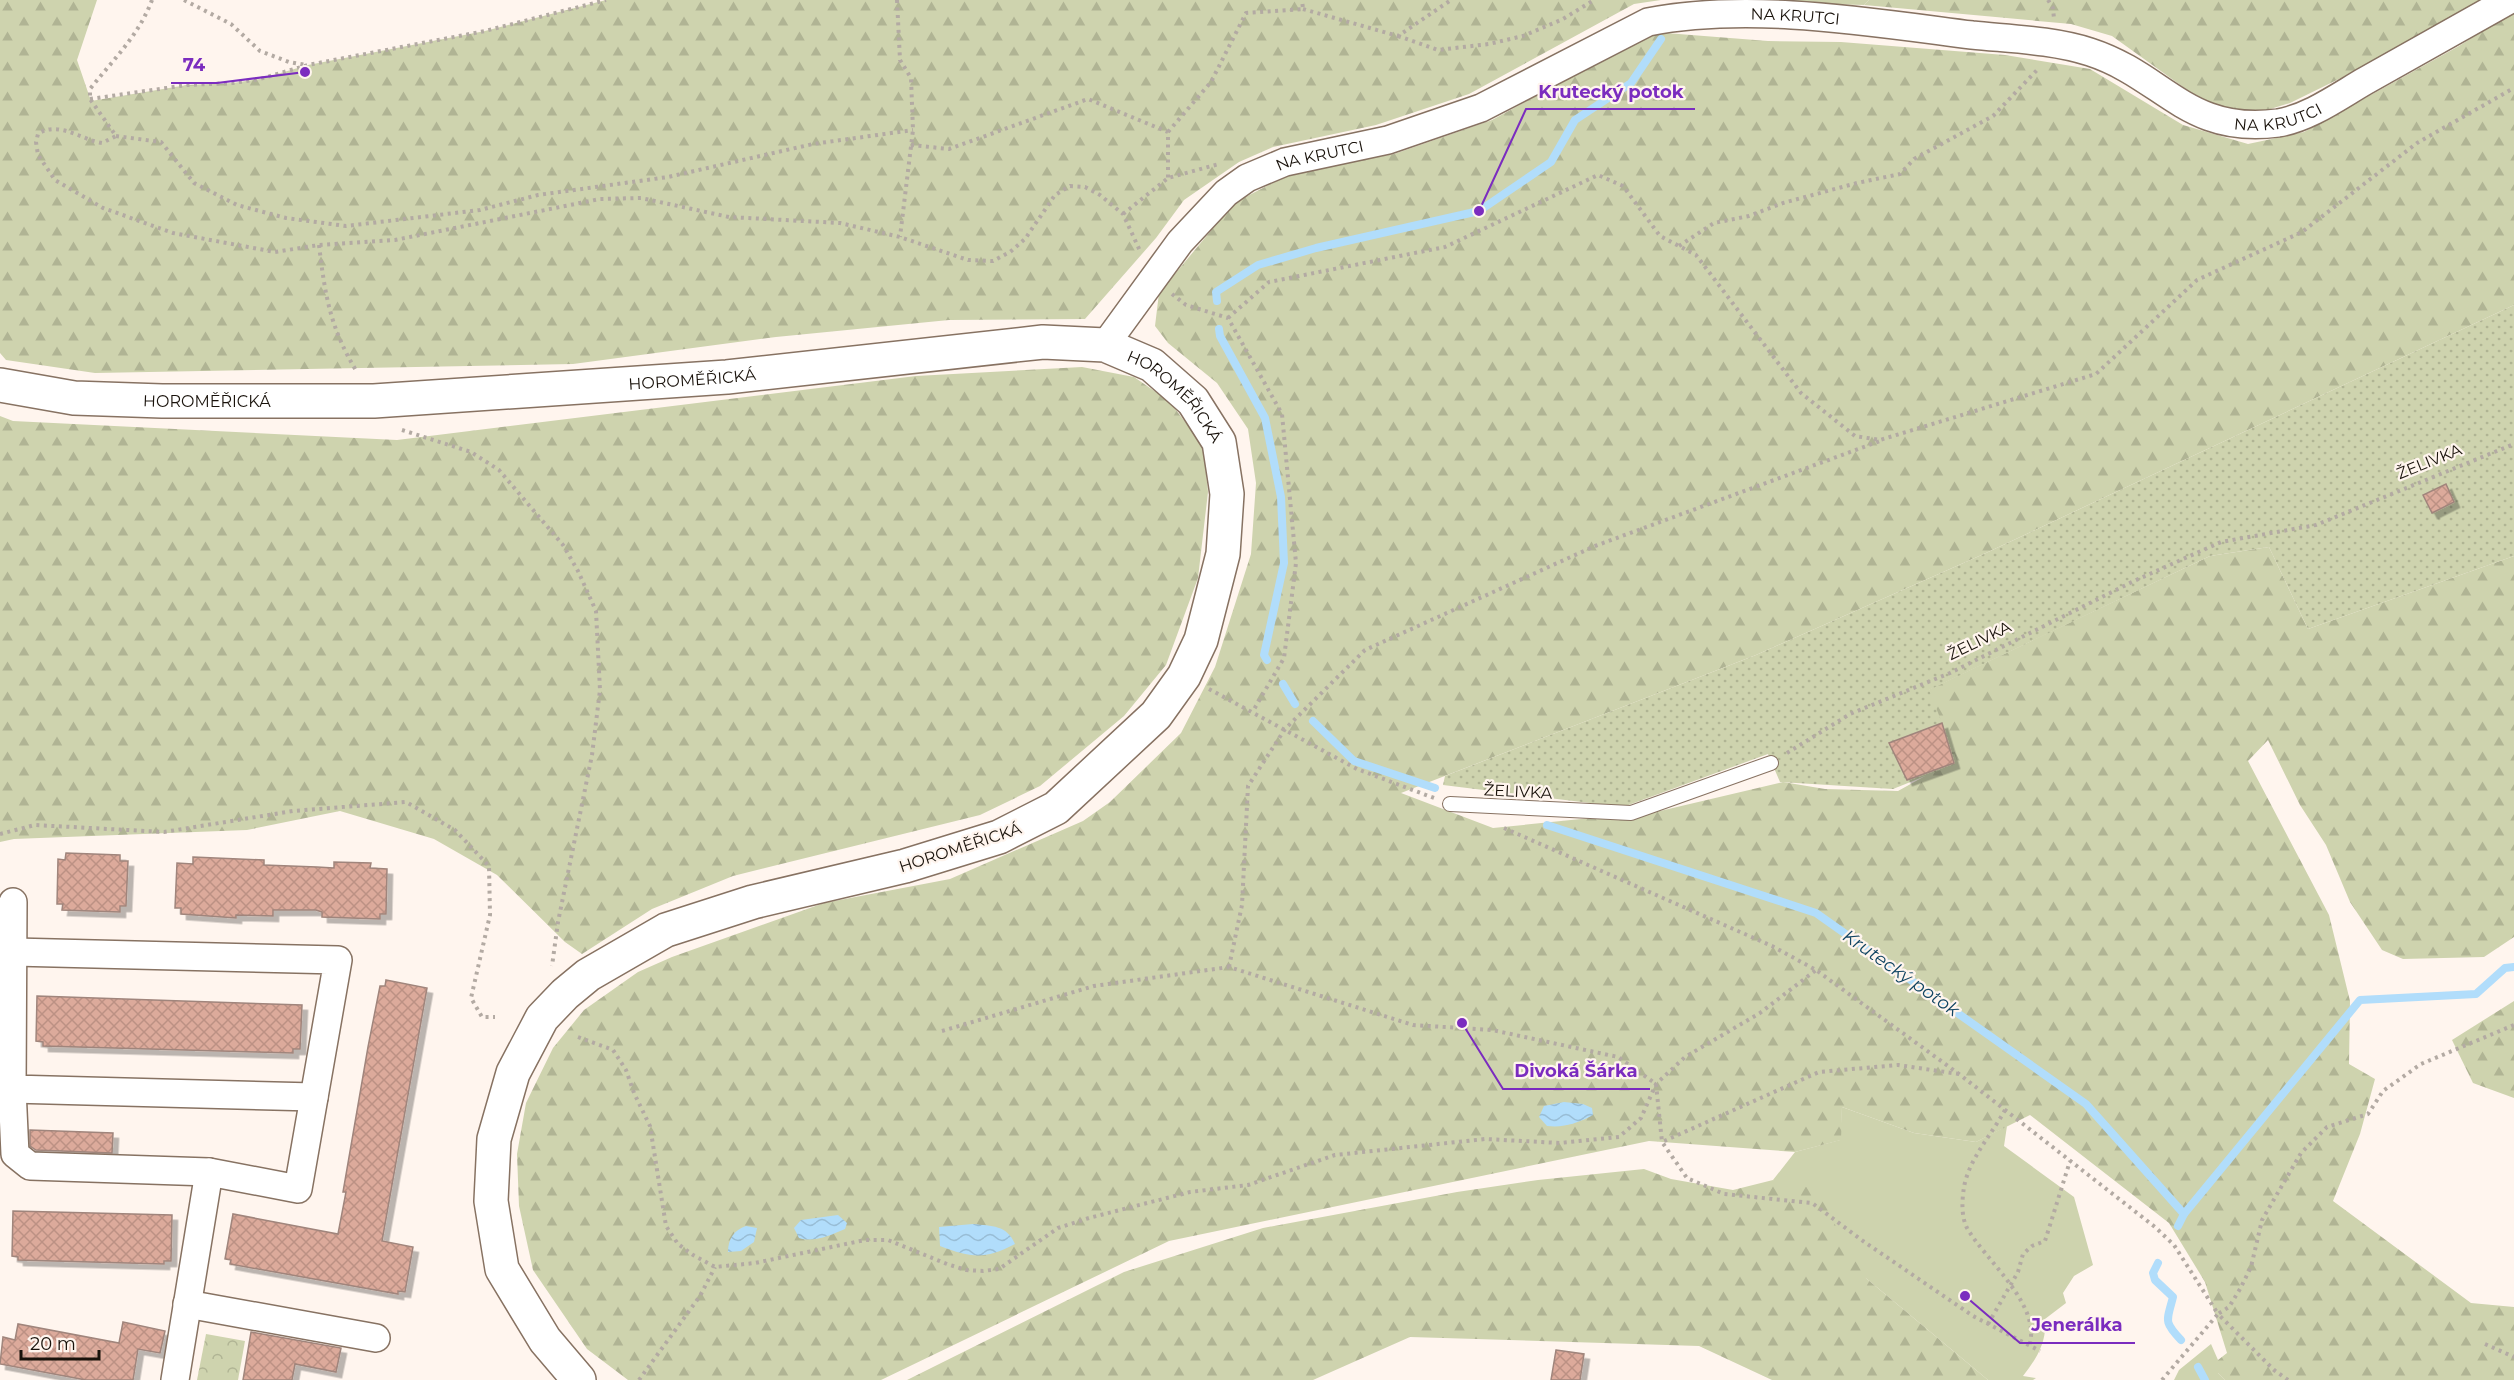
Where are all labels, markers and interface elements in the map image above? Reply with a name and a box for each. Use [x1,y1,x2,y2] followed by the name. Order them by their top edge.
[1750,5,1841,29] street label: NA KRUTCI
[171,47,217,83] callout: 74
[183,54,206,76] text: 74
[1526,73,1695,109] callout: Krutecký potok
[1538,81,1684,103] text: Krutecký potok
[2233,99,2325,135] street label: NA KRUTCI
[1273,136,1365,175] street label: NA KRUTCI
[1124,347,1226,447] street label: HOROMĚŘICKÁ
[628,365,757,394] street label: HOROMĚŘICKÁ
[143,391,271,411] street label: HOROMĚŘICKÁ
[2394,440,2465,483] street label: ŽELIVKA
[1944,617,2015,664] street label: ŽELIVKA
[1483,780,1553,803] street label: ŽELIVKA
[897,819,1024,876] street label: HOROMĚŘICKÁ
[1839,925,1964,1022] water label: Krutecký potok
[1503,1053,1650,1089] callout: Divoká Šárka
[1514,1060,1638,1082] text: Divoká Šárka
[2020,1307,2135,1343] callout: Jenerálka
[2030,1314,2123,1336] text: Jenerálka
[21,1323,99,1361] scale bar
[30,1333,76,1355] text: 20 m

